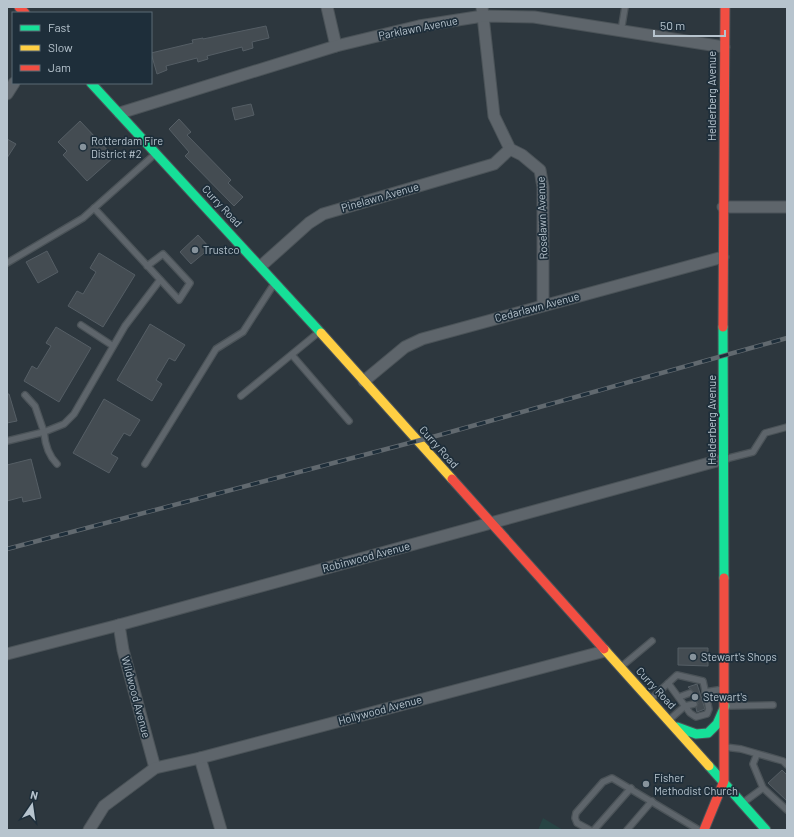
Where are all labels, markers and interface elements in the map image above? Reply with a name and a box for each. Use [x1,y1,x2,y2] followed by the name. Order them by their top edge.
[12,12,152,84] legend
[654,12,725,38] scale bar
[377,13,459,42] street label: Parklawn Avenue
[660,18,685,32] text: 50 m
[48,20,71,34] text: Fast
[48,40,73,54] text: Slow
[705,51,718,141] street label: Helderberg Avenue
[48,60,71,74] text: Jam
[91,134,163,160] place label: Rotterdam Fire District #2
[78,142,88,152] marker: Rotterdam Fire District #2
[534,176,549,260] street label: Roselawn Avenue
[340,179,420,214] street label: Pinelawn Avenue
[200,182,245,229] street label: Curry Road
[203,243,239,256] place label: Trustco
[190,245,200,255] marker: Trustco
[493,289,581,324] street label: Cedarlawn Avenue
[705,375,718,465] street label: Helderberg Avenue
[417,423,462,471] street label: Curry Road
[321,539,411,574] street label: Robinwood Avenue
[701,650,777,663] place label: Stewart's Shops
[688,652,698,662] marker: Stewart's Shops
[119,655,154,739] street label: Wildwood Avenue
[634,664,679,711] street label: Curry Road
[703,690,747,703] place label: Stewart's
[337,692,423,727] street label: Hollywood Avenue
[690,692,700,702] marker: Stewart's
[654,771,738,797] place label: Fisher Methodist Church
[641,779,651,789] marker: Fisher Methodist Church
[12,785,52,825] north arrow
[29,788,39,802] text: N

